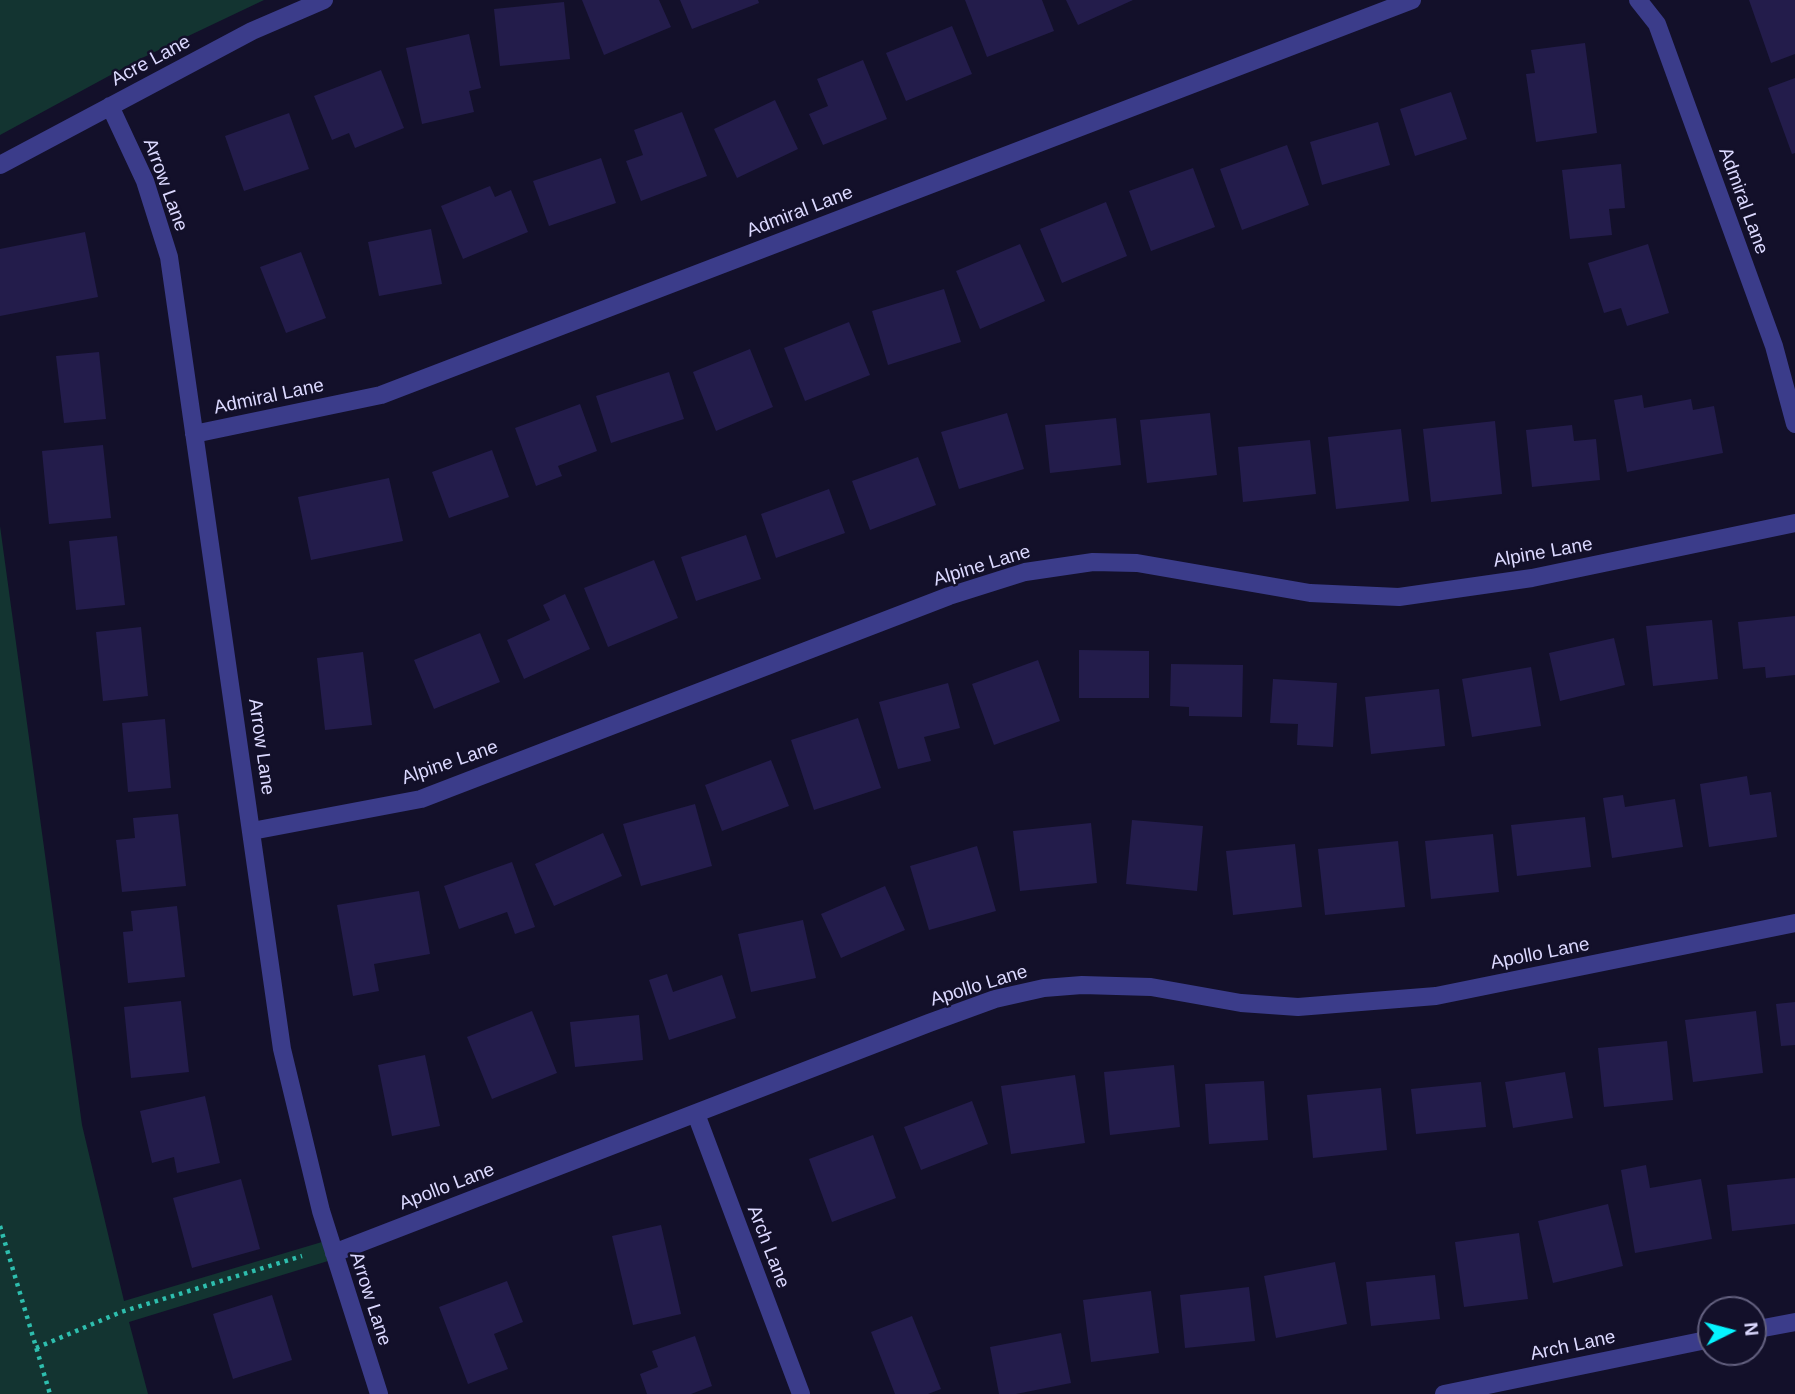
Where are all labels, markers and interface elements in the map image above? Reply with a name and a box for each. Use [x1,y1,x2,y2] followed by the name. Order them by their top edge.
[107,31,195,91] street label: Acre Lane
[138,135,192,235] street label: Arrow Lane
[1713,145,1773,257] street label: Admiral Lane
[744,181,856,243] street label: Admiral Lane
[212,374,326,420] street label: Admiral Lane
[1492,533,1594,573] street label: Alpine Lane
[931,540,1033,592] street label: Alpine Lane
[243,697,279,797] street label: Arrow Lane
[399,736,501,790] street label: Alpine Lane
[1489,933,1591,975] street label: Apollo Lane
[928,960,1030,1012] street label: Apollo Lane
[396,1158,498,1216] street label: Apollo Lane
[742,1202,794,1292] street label: Arch Lane
[344,1249,396,1349] street label: Arrow Lane
[1697,1296,1767,1366] north arrow
[1740,1321,1763,1337] text: N
[1528,1326,1618,1366] street label: Arch Lane

